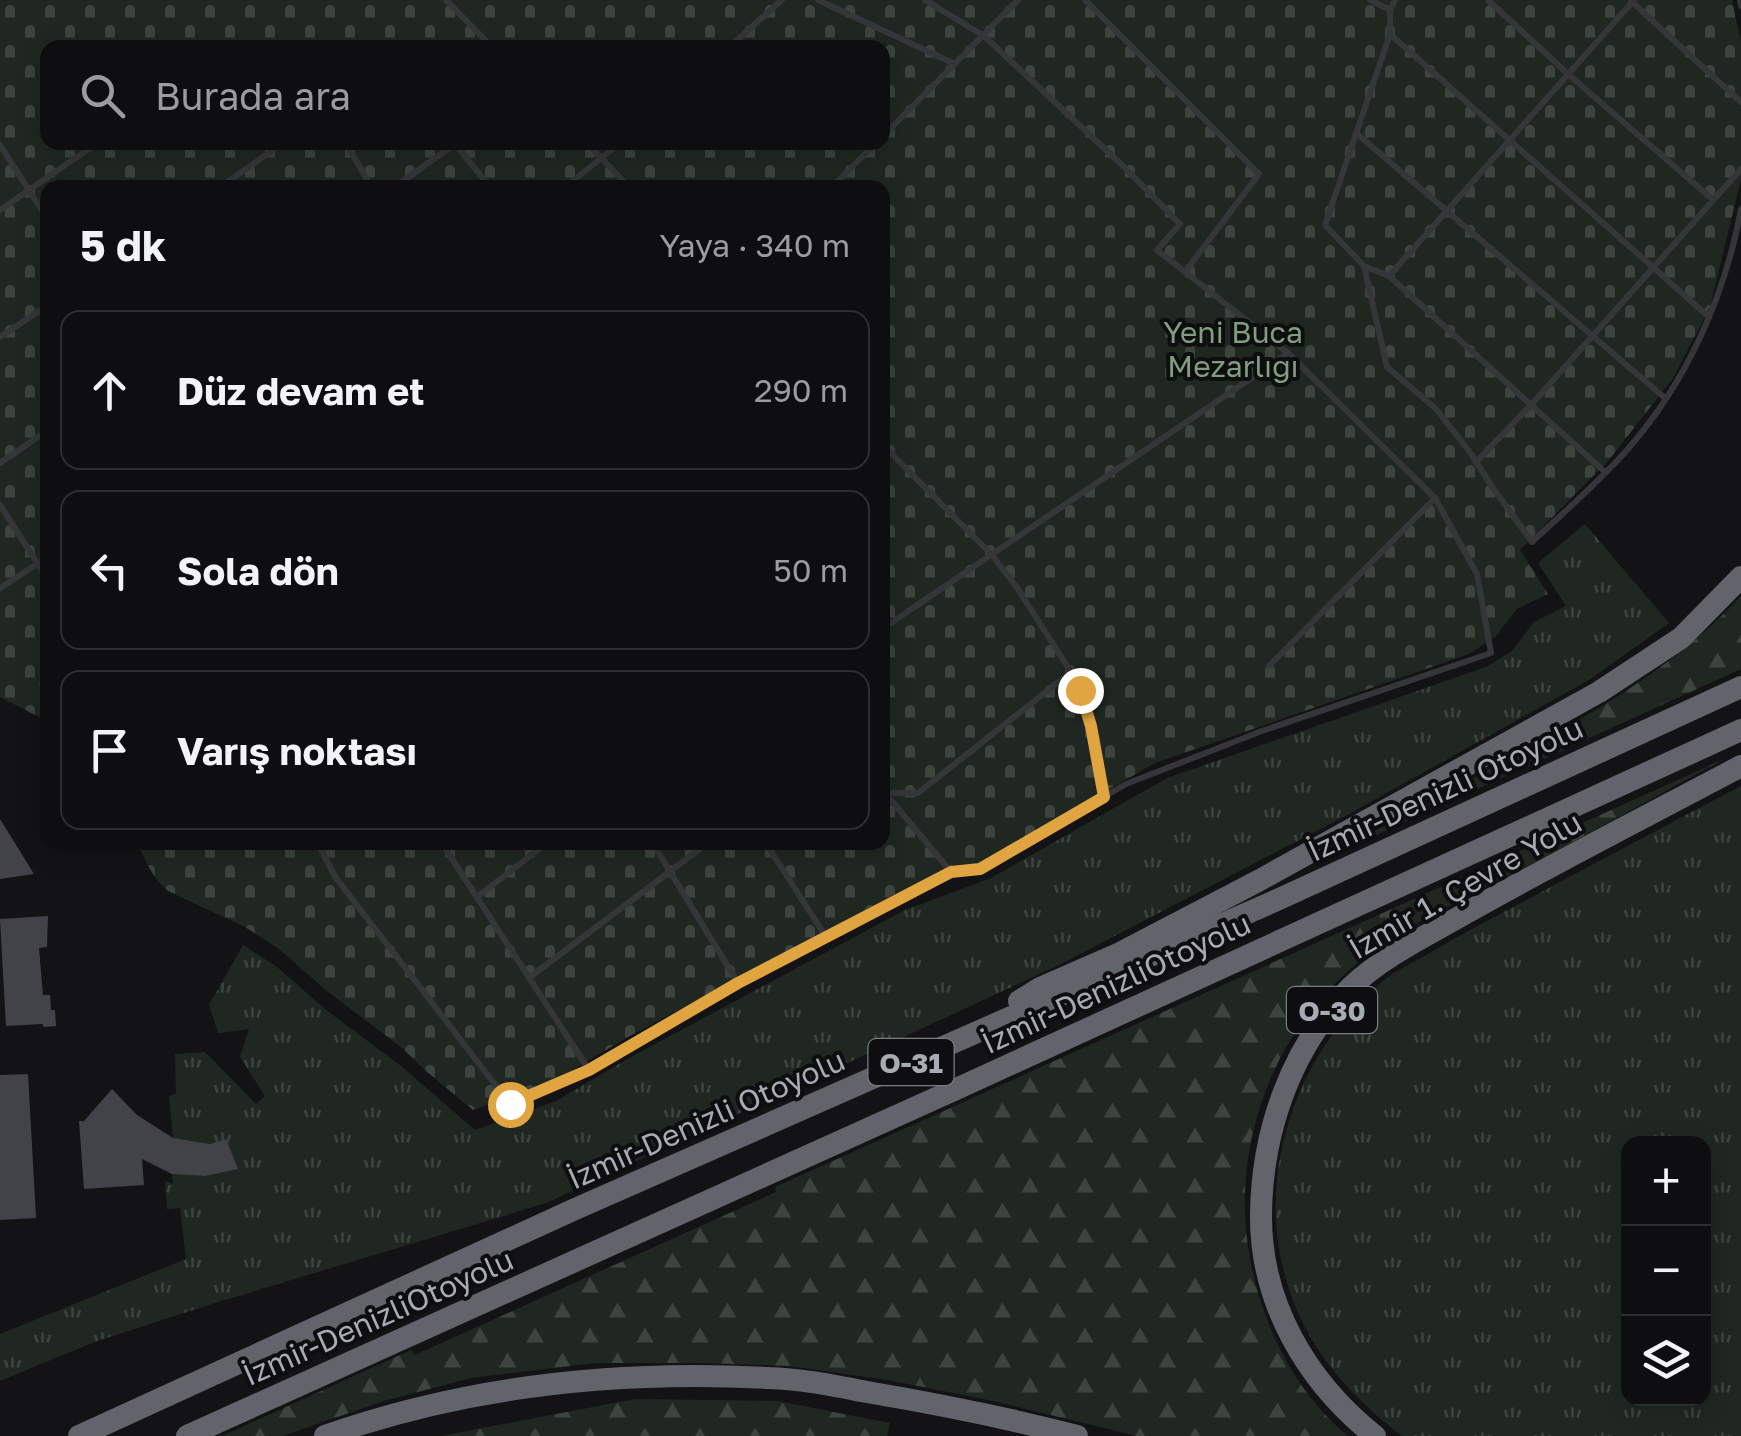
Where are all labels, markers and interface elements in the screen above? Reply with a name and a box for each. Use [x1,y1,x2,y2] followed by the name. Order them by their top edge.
[40,40,890,150] search box
[75,68,130,123] icon: search
[155,73,351,118] text: Burada ara
[80,220,166,270] text: 5 dk
[660,226,850,264] text: Yaya · 340 m
[1163,314,1303,384] park label: Yeni Buca Mezarlığı
[82,363,137,418] icon: ahead
[177,368,424,413] text: Düz devam et
[754,371,848,409] text: 290 m
[82,543,137,598] icon: left
[177,548,339,593] text: Sola dön
[773,551,848,589] text: 50 m
[1058,668,1104,714] route end
[1302,709,1588,869] street label: İzmir-Denizli Otoyolu
[82,723,137,778] icon: arrive
[177,728,417,773] text: Varış noktası
[1342,804,1588,966] street label: İzmir 1. Çevre Yolu
[976,905,1256,1061] street label: İzmir-DenizliOtoyolu
[1287,987,1377,1033] road number: O-30
[868,1039,954,1085] road number: O-31
[562,1042,850,1196] street label: İzmir-Denizli Otoyolu
[488,1082,534,1128] route start
[1621,1136,1711,1406] map controls
[1621,1136,1711,1226] button: +
[1621,1226,1711,1316] button: −
[237,1241,519,1393] street label: İzmir-DenizliOtoyolu
[1621,1316,1711,1406] button: layers

